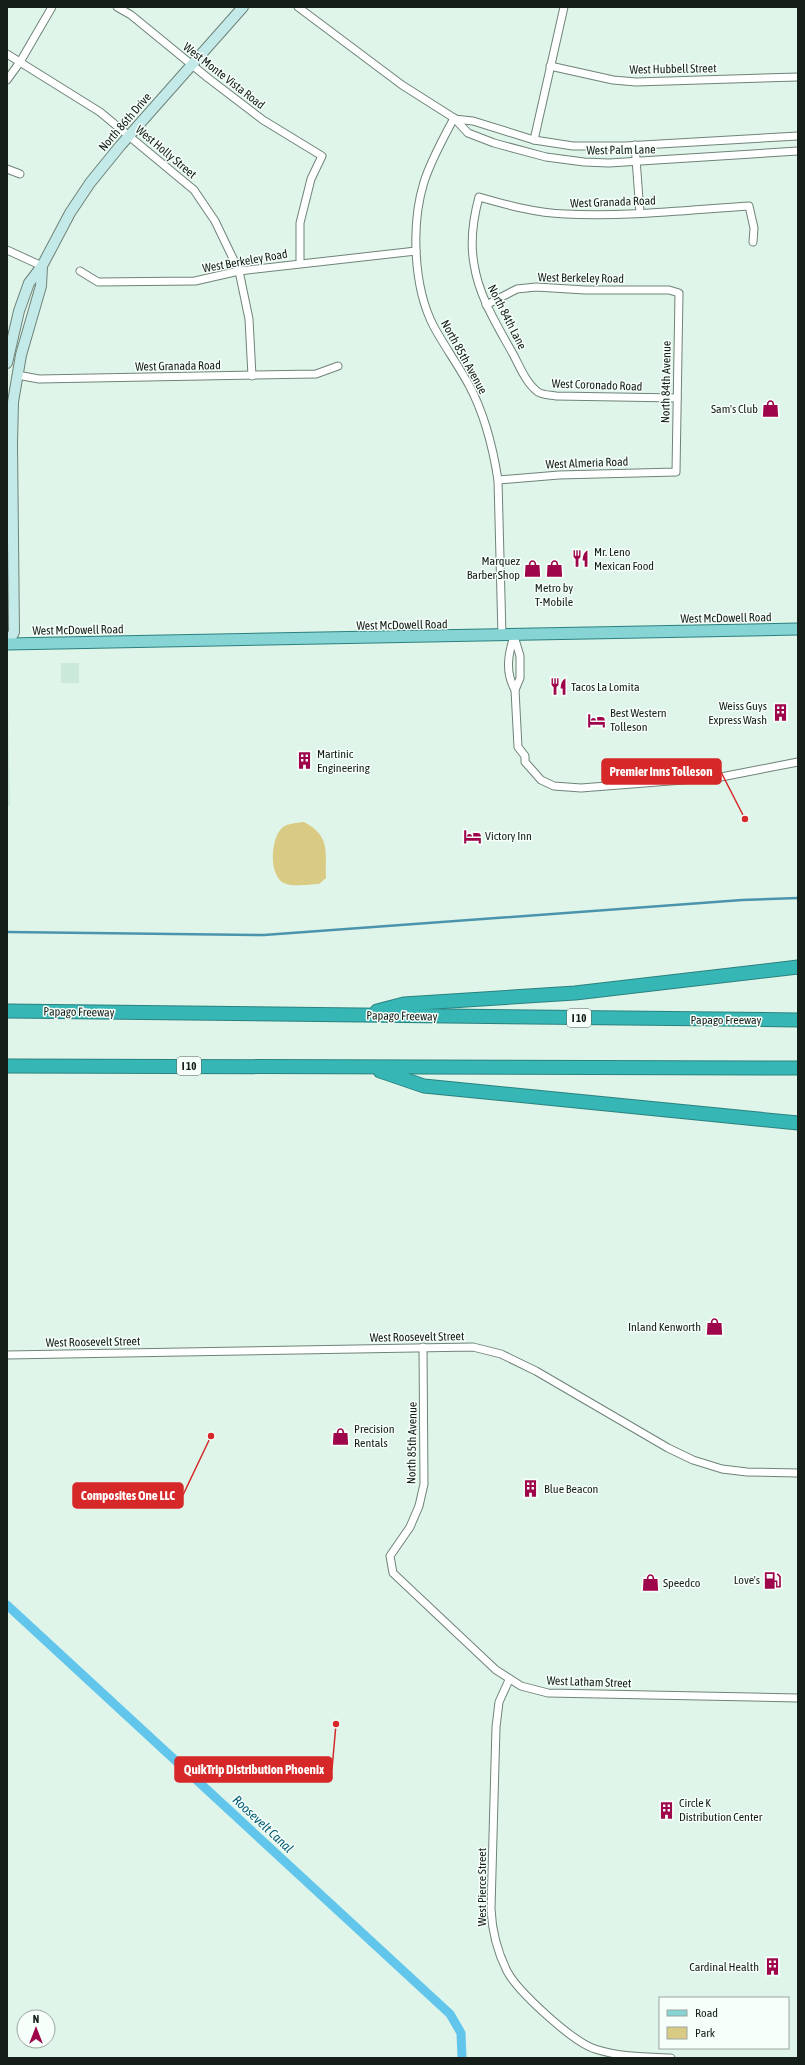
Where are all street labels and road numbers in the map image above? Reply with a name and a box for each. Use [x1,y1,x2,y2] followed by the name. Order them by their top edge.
[180,40,268,112] street label: West Monte Vista Road
[629,61,717,77] street label: West Hubbell Street
[96,90,154,154] street label: North 86th Drive
[133,123,200,182] street label: West Holly Street
[586,142,656,158] street label: West Palm Lane
[570,194,656,210] street label: West Granada Road
[201,247,289,275] street label: West Berkeley Road
[538,270,624,286] street label: West Berkeley Road
[485,282,529,352] street label: North 84th Lane
[438,318,490,396] street label: North 85th Avenue
[658,341,674,423] street label: North 84th Avenue
[135,358,221,374] street label: West Granada Road
[551,376,643,394] street label: West Coronado Road
[545,455,629,471] street label: West Almeria Road
[680,610,772,626] street label: West McDowell Road
[356,617,448,633] street label: West McDowell Road
[32,622,124,638] street label: West McDowell Road
[43,1004,115,1020] street label: Papago Freeway
[366,1008,438,1024] street label: Papago Freeway
[567,1009,591,1027] road number: I 10
[690,1013,762,1027] street label: Papago Freeway
[177,1057,201,1075] road number: I 10
[369,1329,465,1345] street label: West Roosevelt Street
[45,1334,141,1350] street label: West Roosevelt Street
[404,1402,420,1484] street label: North 85th Avenue
[546,1674,632,1690] street label: West Latham Street
[475,1847,489,1926] street label: West Pierce Street

